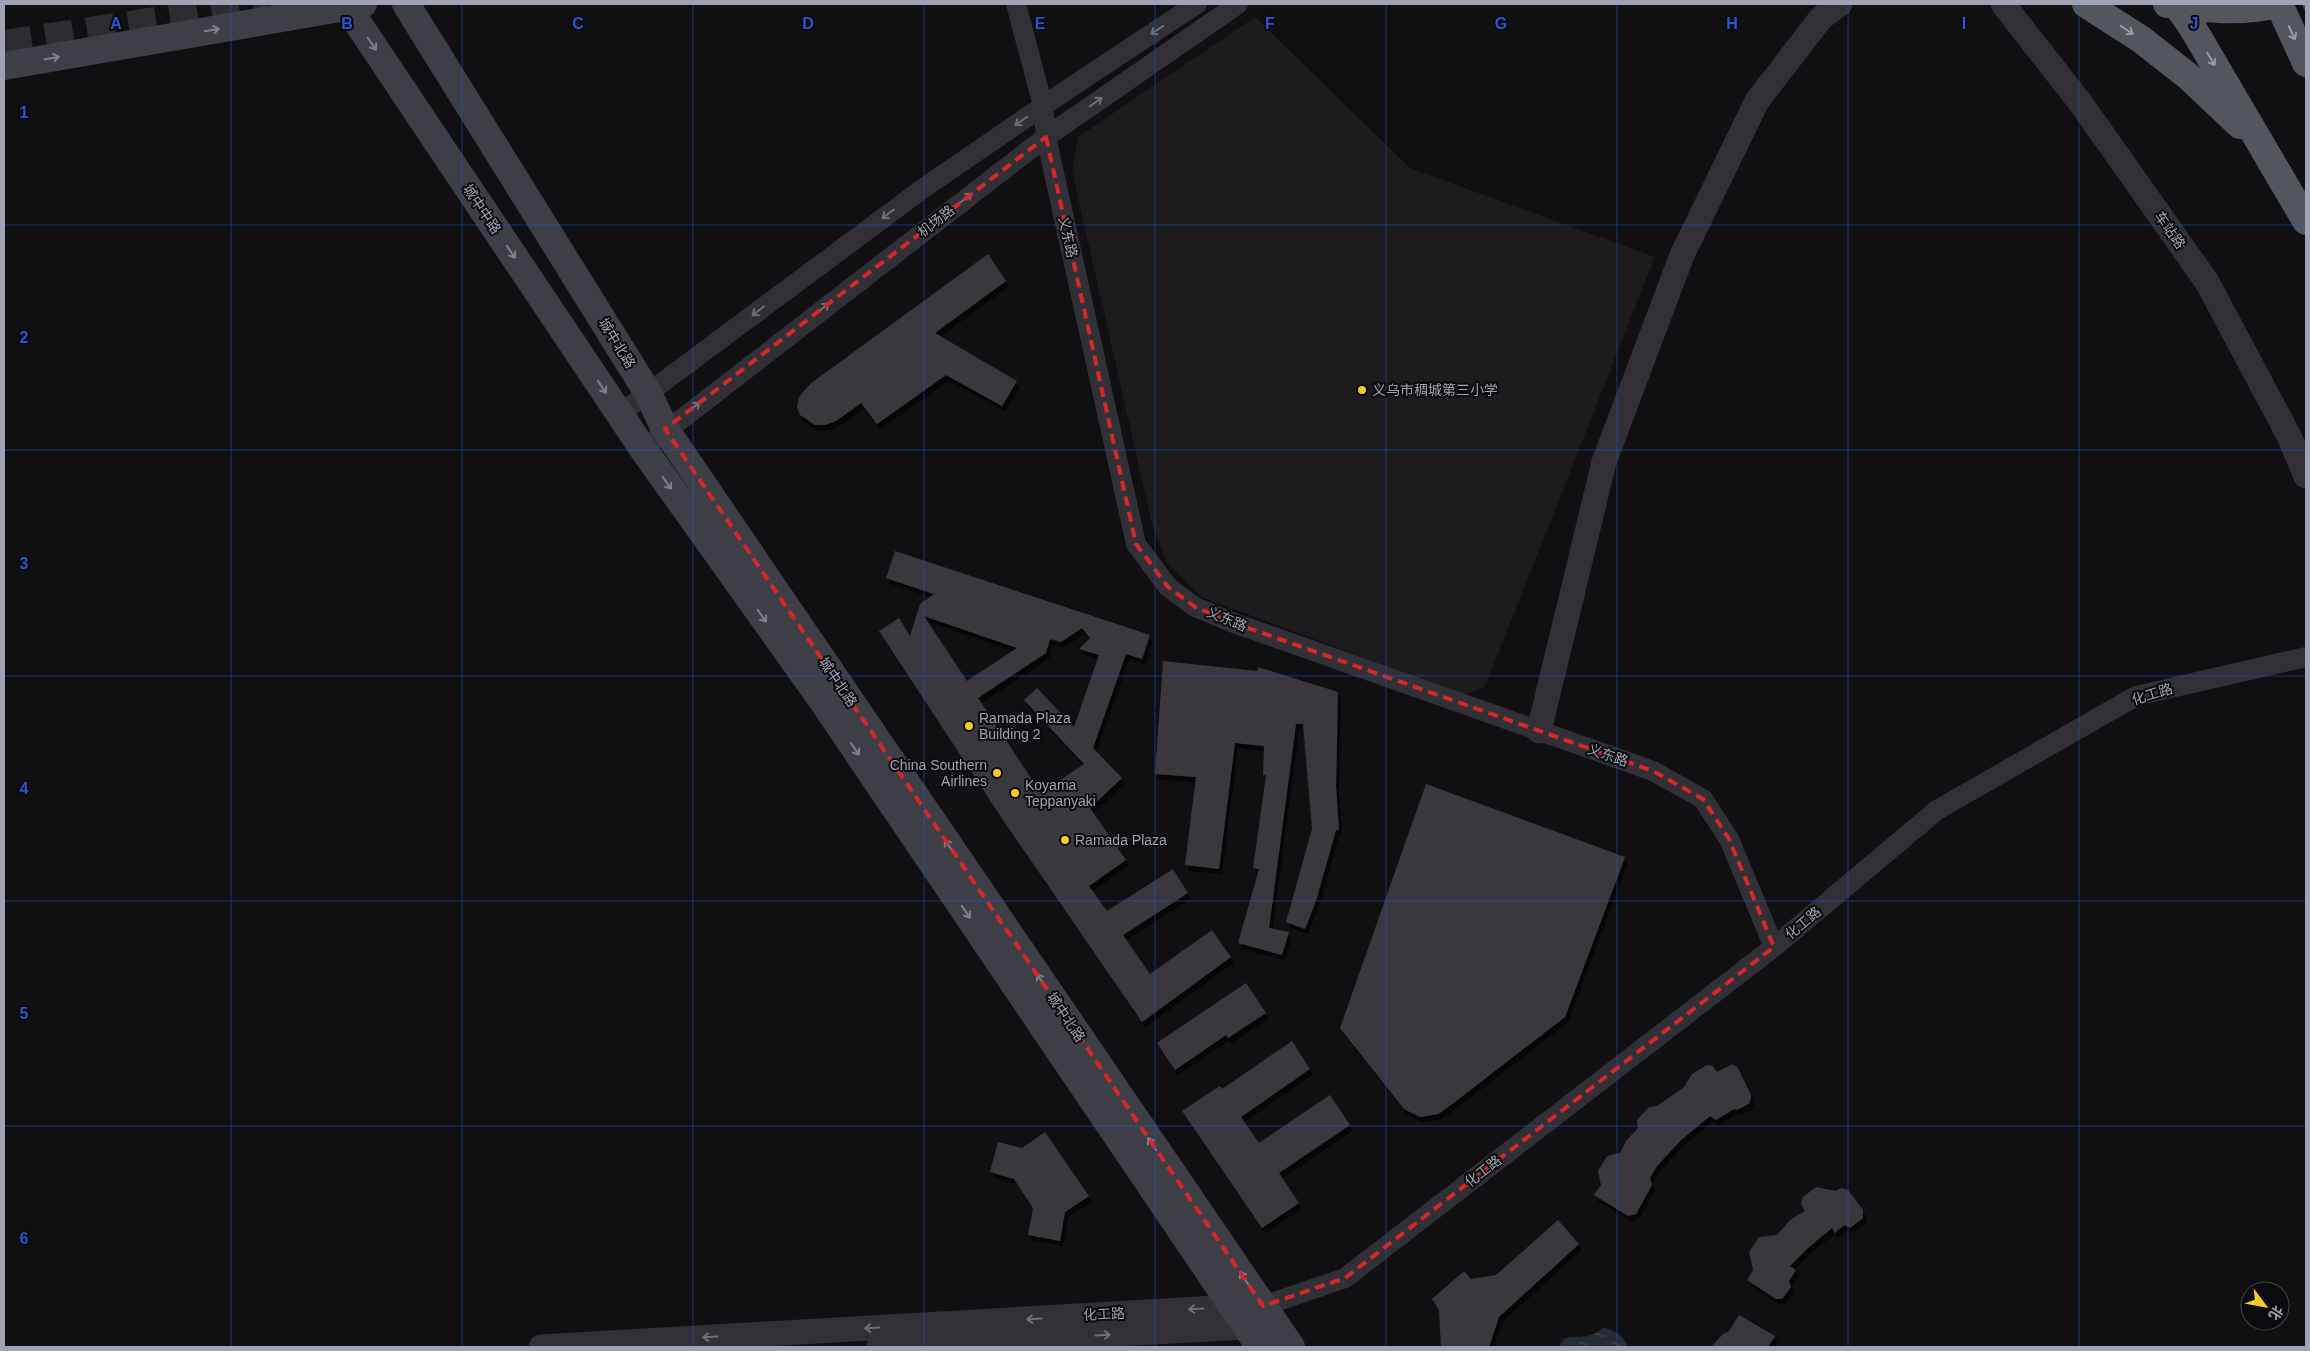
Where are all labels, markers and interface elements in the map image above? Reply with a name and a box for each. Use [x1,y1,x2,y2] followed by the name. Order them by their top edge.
[110,15,122,32] text: A
[341,15,353,32] text: B
[572,15,584,32] text: C
[802,15,814,32] text: D
[1035,15,1046,32] text: E
[1265,15,1275,32] text: F
[1495,15,1507,32] text: G
[1726,15,1738,32] text: H
[1962,15,1966,32] text: I
[2190,15,2198,32] text: J
[203,24,219,34] one-way arrow
[2288,25,2298,40] one-way arrow
[1150,26,1164,36] one-way arrow
[2120,26,2134,36] one-way arrow
[367,37,377,51] one-way arrow
[43,52,59,62] one-way arrow
[2207,52,2217,66] one-way arrow
[1089,97,1103,107] one-way arrow
[20,104,29,121] text: 1
[1015,116,1029,126] one-way arrow
[460,181,504,237] street label: 城中中路
[959,193,972,204] one-way arrow
[915,202,957,240] street label: 机场路
[2151,208,2189,252] street label: 车站路
[881,209,895,219] one-way arrow
[1055,215,1081,259] street label: 义东路
[506,244,516,258] one-way arrow
[816,303,830,313] one-way arrow
[751,306,765,316] one-way arrow
[595,315,639,371] street label: 城中北路
[20,329,29,346] text: 2
[597,379,607,393] one-way arrow
[1372,382,1498,398] place label: 义乌市稠城第三小学
[1356,384,1368,396] marker: 义乌市稠城第三小学
[687,402,701,412] one-way arrow
[662,476,672,490] one-way arrow
[20,555,29,572] text: 3
[1205,604,1249,634] street label: 义东路
[756,608,767,622] one-way arrow
[816,654,860,710] street label: 城中北路
[2130,680,2174,708] street label: 化工路
[979,710,1071,742] place label: Ramada Plaza Building 2
[963,720,975,732] marker: Ramada Plaza Building 2
[850,741,860,755] one-way arrow
[1586,741,1630,769] street label: 义东路
[890,757,987,789] place label: China Southern Airlines
[991,767,1003,779] marker: China Southern Airlines
[1025,777,1096,809] place label: Koyama Teppanyaki
[20,780,29,797] text: 4
[1009,787,1021,799] marker: Koyama Teppanyaki
[1075,832,1167,848] place label: Ramada Plaza
[1059,834,1071,846] marker: Ramada Plaza
[944,839,955,853] one-way arrow
[1782,903,1824,943] street label: 化工路
[960,905,971,919] one-way arrow
[1036,974,1046,988] one-way arrow
[1044,989,1088,1045] street label: 城中北路
[20,1005,29,1022] text: 5
[1147,1137,1157,1151] one-way arrow
[1462,1152,1504,1190] street label: 化工路
[20,1230,29,1247] text: 6
[1238,1271,1249,1285] one-way arrow
[2240,1281,2290,1331] north arrow
[2266,1303,2287,1323] text: 北
[1083,1305,1125,1323] street label: 化工路
[1189,1305,1205,1314] one-way arrow
[1026,1314,1042,1323] one-way arrow
[864,1323,880,1332] one-way arrow
[1094,1330,1110,1339] one-way arrow
[702,1333,718,1342] one-way arrow

